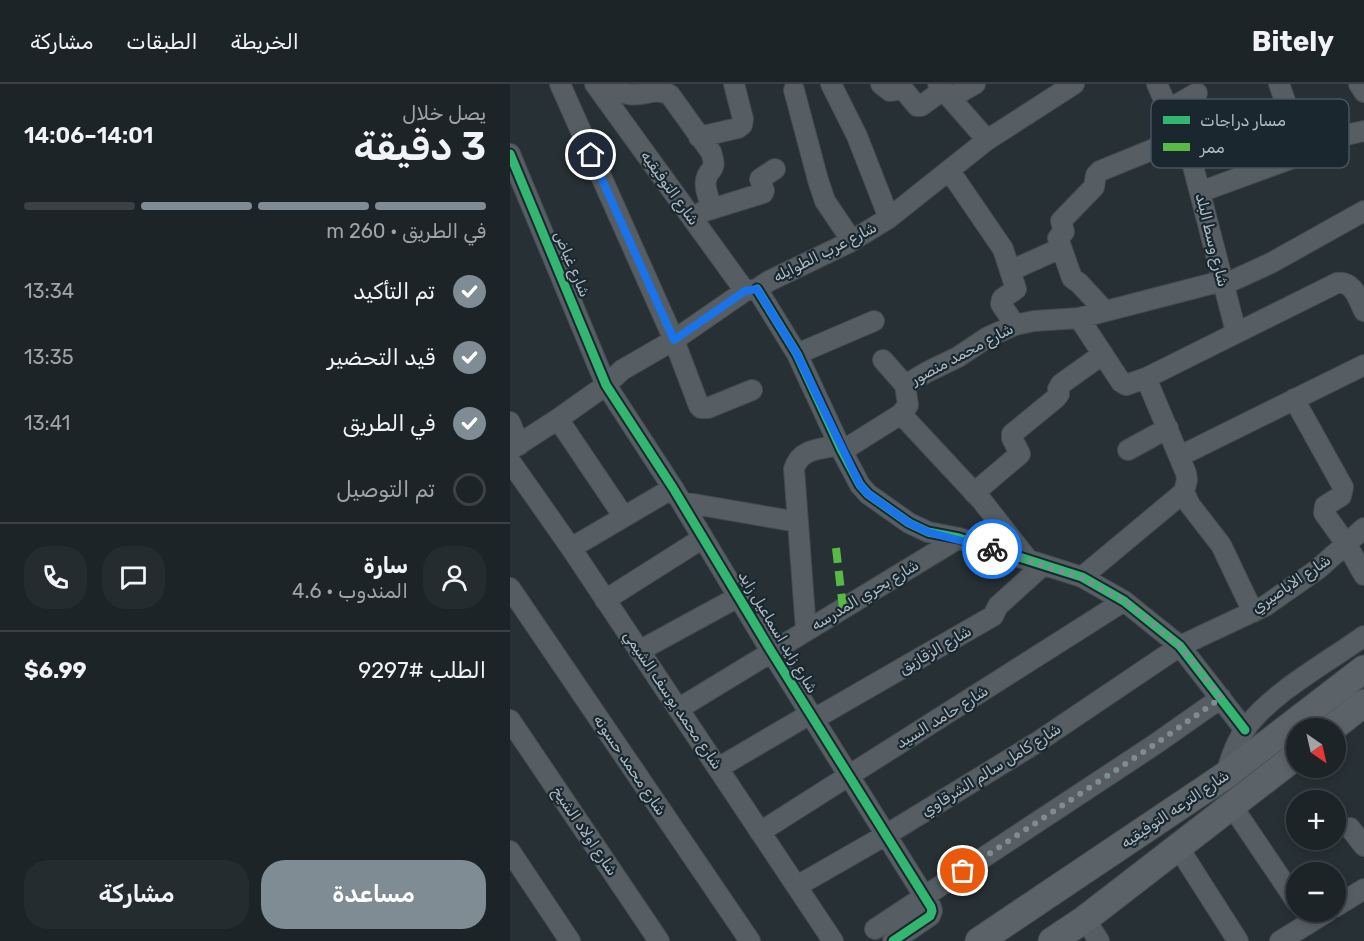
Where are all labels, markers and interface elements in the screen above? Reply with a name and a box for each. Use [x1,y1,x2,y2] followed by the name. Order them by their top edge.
[1252,25,1334,58] text: Bitely
[30,29,93,54] text: مشاركة
[126,29,198,54] text: الطبقات
[231,29,299,54] text: الخريطة
[1151,99,1349,168] legend
[402,101,486,125] text: يصل خلال
[1200,111,1286,131] text: مسار دراجات
[24,122,153,149] text: 14:01–14:06
[354,124,486,170] text: 3 دقيقة
[565,129,616,180] pin
[574,138,607,171] icon: home
[1199,138,1225,158] text: ممر
[635,147,703,230] street label: شارع التوفيقيه
[1190,191,1232,289] street label: شارع وسط البلد
[770,218,881,288] street label: شارع عرب الطوايله
[326,219,486,243] text: في الطريق · 260 m
[548,228,594,300] street label: شارع غياض
[453,275,486,308] icon: check
[353,278,435,305] text: تم التأكيد
[24,279,74,303] text: 13:34
[907,319,1017,391] street label: شارع محمد منصور
[453,341,486,374] icon: check
[327,344,435,371] text: قيد التحضير
[24,345,74,369] text: 13:35
[453,407,486,440] icon: check
[343,410,435,437] text: في الطريق
[24,411,70,435] text: 13:41
[336,476,435,503] text: تم التوصيل
[962,519,1022,579] courier
[976,533,1009,566] icon: bike
[24,546,87,609] button: phone
[102,546,165,609] button: chat
[423,546,486,609] button: person
[1248,551,1335,619] street label: شارع الاباصيري
[363,552,408,579] text: سارة
[808,556,923,636] street label: شارع بحري المدرسه
[733,568,822,697] street label: شارع زايد اسماعيل زايد
[292,579,408,603] text: المندوب · 4.6
[895,622,976,680] street label: شارع الزقازيق
[617,627,726,775] street label: شارع محمد يوسف الشيمي
[24,657,87,684] text: $6.99
[358,657,486,684] text: الطلب #9297
[893,682,992,754] street label: شارع حامد السيد
[588,711,670,820] street label: شارع محمد حسونه
[1286,718,1346,778] north arrow
[1286,718,1346,922] map controls
[918,720,1065,822] street label: شارع كامل سالم الشرقاوي
[1117,766,1234,854] street label: شارع الترعه التوفيقيه
[547,783,621,880] street label: شارع اولاد الشيخ
[1286,790,1346,850] button: +
[937,845,988,896] pin
[946,854,979,887] icon: bag
[24,860,249,929] button: مشاركة
[261,860,486,929] button: مساعدة
[1286,862,1346,922] button: −

